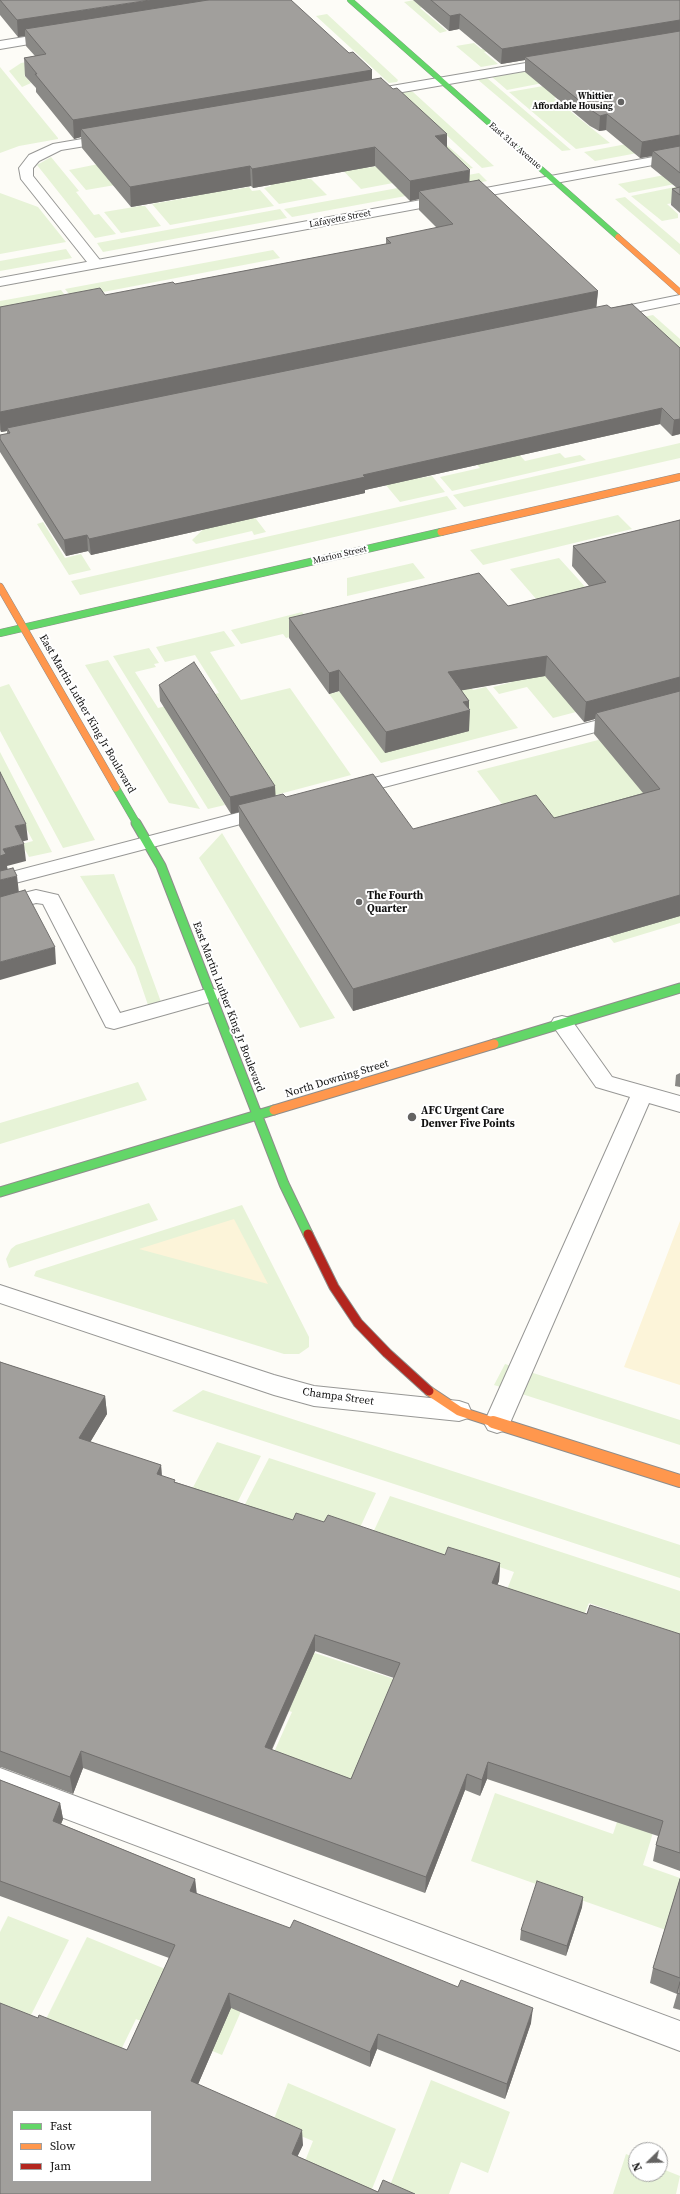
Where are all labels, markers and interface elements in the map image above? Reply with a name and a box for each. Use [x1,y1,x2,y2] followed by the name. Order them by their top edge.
[532,92,613,113] place label: Whittier Affordable Housing
[616,97,626,107] marker: Whittier Affordable Housing
[486,120,544,172] street label: East 31st Avenue
[308,208,372,230] street label: Lafayette Street
[312,544,368,566] street label: Marion Street
[36,632,138,796] street label: East Martin Luther King Jr Boulevard
[367,889,423,915] place label: The Fourth Quarter
[354,897,364,907] marker: The Fourth Quarter
[189,920,267,1094] street label: East Martin Luther King Jr Boulevard
[284,1057,390,1101] street label: North Downing Street
[421,1104,515,1130] place label: AFC Urgent Care Denver Five Points
[406,1111,418,1123] marker: AFC Urgent Care Denver Five Points
[302,1385,374,1409] street label: Champa Street
[12,2110,152,2182] legend
[50,2118,72,2134] text: Fast
[50,2138,75,2154] text: Slow
[628,2142,668,2182] north arrow
[50,2158,71,2174] text: Jam
[629,2160,646,2173] text: N

